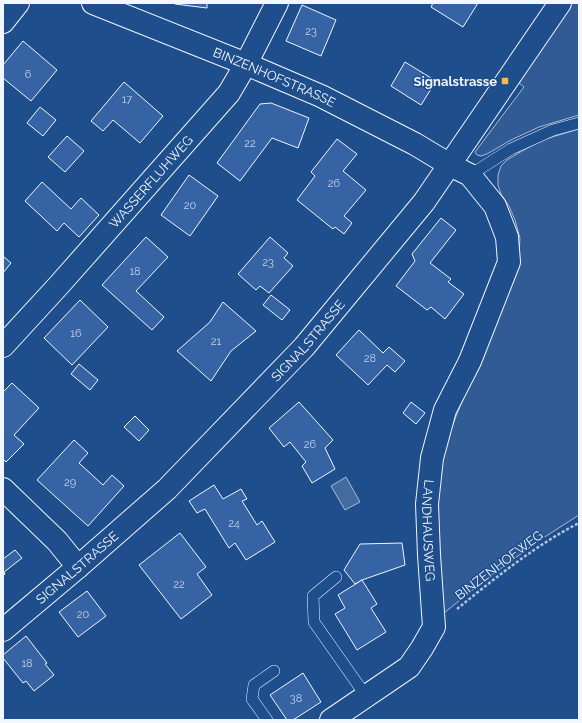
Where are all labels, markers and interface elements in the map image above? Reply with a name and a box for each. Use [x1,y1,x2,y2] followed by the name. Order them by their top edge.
[305,25,317,38] house number: 23
[211,44,338,110] street label: BINZENHOFSTRASSE
[25,68,32,81] house number: 6
[414,74,497,89] place label: Signalstrasse
[500,76,510,86] marker: Signalstrasse
[122,93,132,106] house number: 17
[106,132,196,231] street label: WASSERFLUHWEG
[244,137,256,150] house number: 22
[328,177,341,190] house number: 26
[184,199,196,212] house number: 20
[262,256,274,269] house number: 23
[129,265,141,278] house number: 18
[268,297,348,384] street label: SIGNALSTRASSE
[70,327,82,340] house number: 16
[211,335,222,348] house number: 21
[364,352,376,365] house number: 28
[304,438,317,451] house number: 26
[64,476,76,489] house number: 29
[419,479,438,582] street label: LANDHAUSWEG
[228,517,240,530] house number: 24
[452,527,546,603] street label: BINZENHOFWEG
[33,528,121,607] street label: SIGNALSTRASSE
[173,578,185,591] house number: 22
[77,608,89,621] house number: 20
[21,657,33,670] house number: 18
[290,692,302,705] house number: 38

